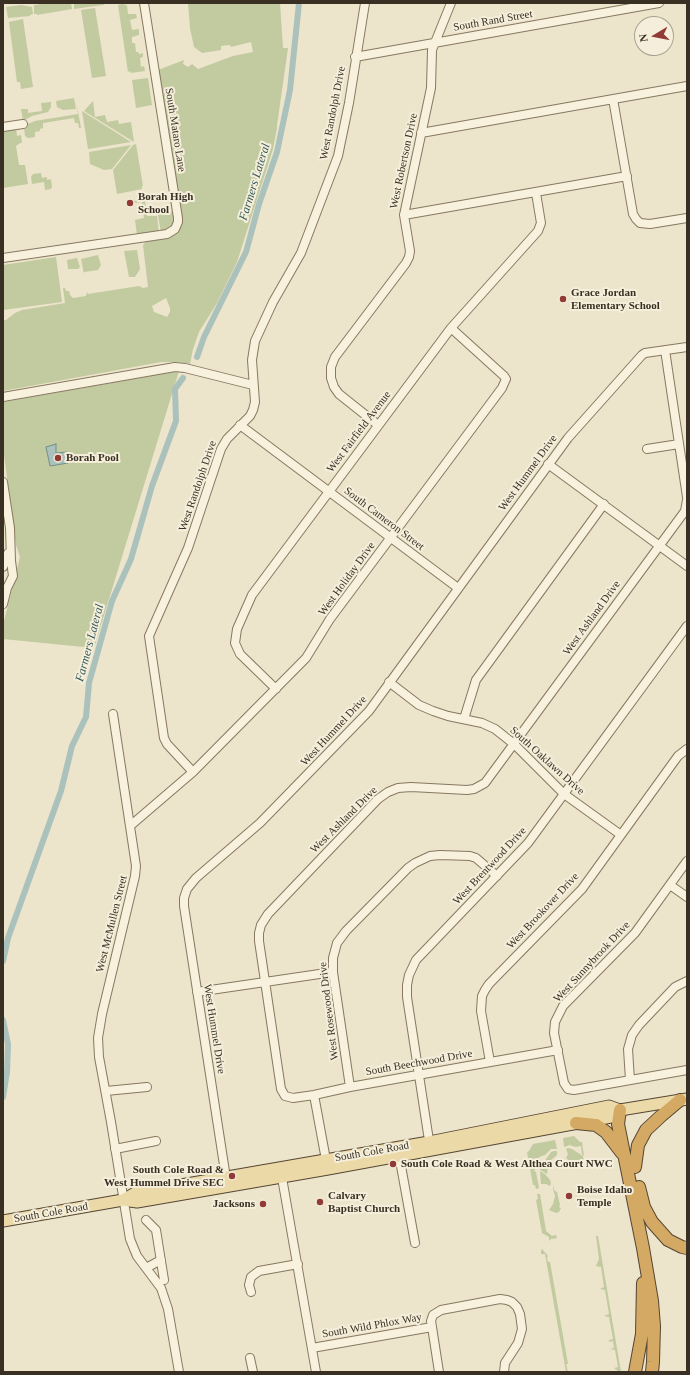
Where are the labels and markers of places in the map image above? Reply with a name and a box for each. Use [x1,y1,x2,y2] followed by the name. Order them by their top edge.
[138,190,193,216] place label: Borah High School
[125,198,135,208] marker: Borah High School
[571,286,660,312] place label: Grace Jordan Elementary School
[558,294,568,304] marker: Grace Jordan Elementary School
[66,451,119,465] place label: Borah Pool
[53,453,63,463] marker: Borah Pool
[401,1157,613,1171] place label: South Cole Road & West Althea Court NWC
[388,1159,398,1169] marker: South Cole Road & West Althea Court NWC
[104,1163,224,1189] place label: South Cole Road & West Hummel Drive SEC
[227,1171,237,1181] marker: South Cole Road & West Hummel Drive SEC
[577,1183,632,1209] place label: Boise Idaho Temple
[328,1189,400,1215] place label: Calvary Baptist Church
[564,1191,574,1201] marker: Boise Idaho Temple
[213,1197,255,1211] place label: Jacksons
[315,1197,325,1207] marker: Calvary Baptist Church
[258,1199,268,1209] marker: Jacksons

